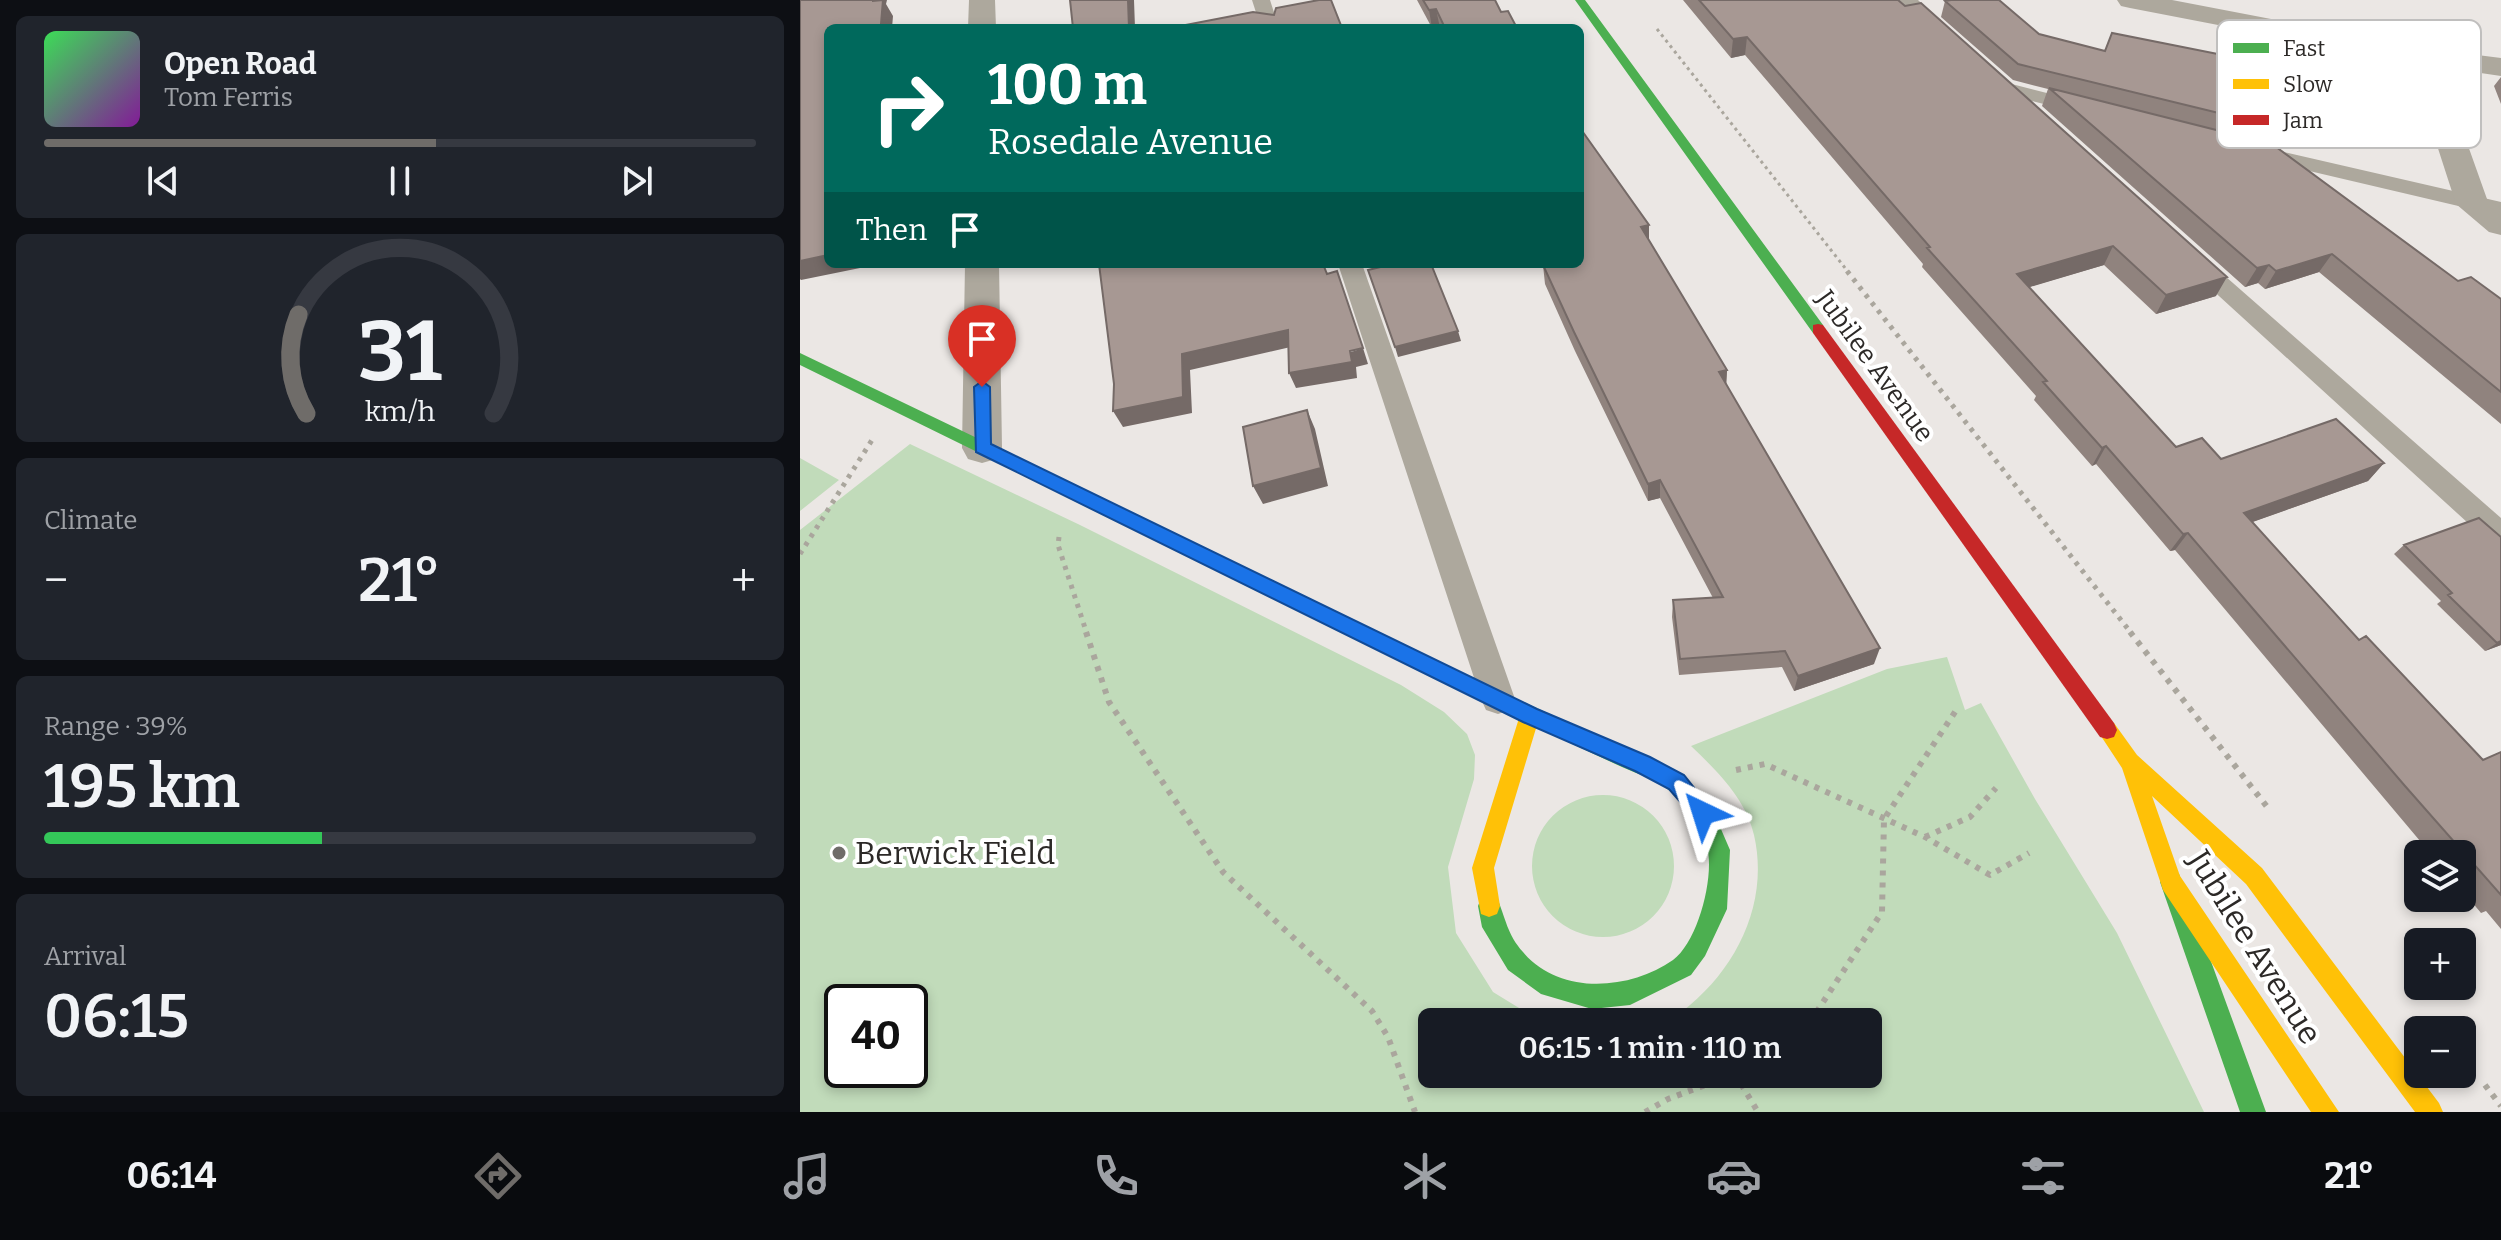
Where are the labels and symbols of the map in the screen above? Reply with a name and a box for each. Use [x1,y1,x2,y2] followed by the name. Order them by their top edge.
[2217,20,2481,148] legend
[2283,35,2325,62] text: Fast
[2283,71,2333,98] text: Slow
[2282,107,2323,134] text: Jam
[1809,283,1940,448] street label: Jubilee Avenue
[948,305,1016,387] pin
[1661,771,1745,855] position arrow
[855,834,1055,872] place label: Berwick Field
[2180,842,2330,1051] street label: Jubilee Avenue
[830,844,848,862] marker: Berwick Field
[824,984,928,1088] speed limit sign: 40

